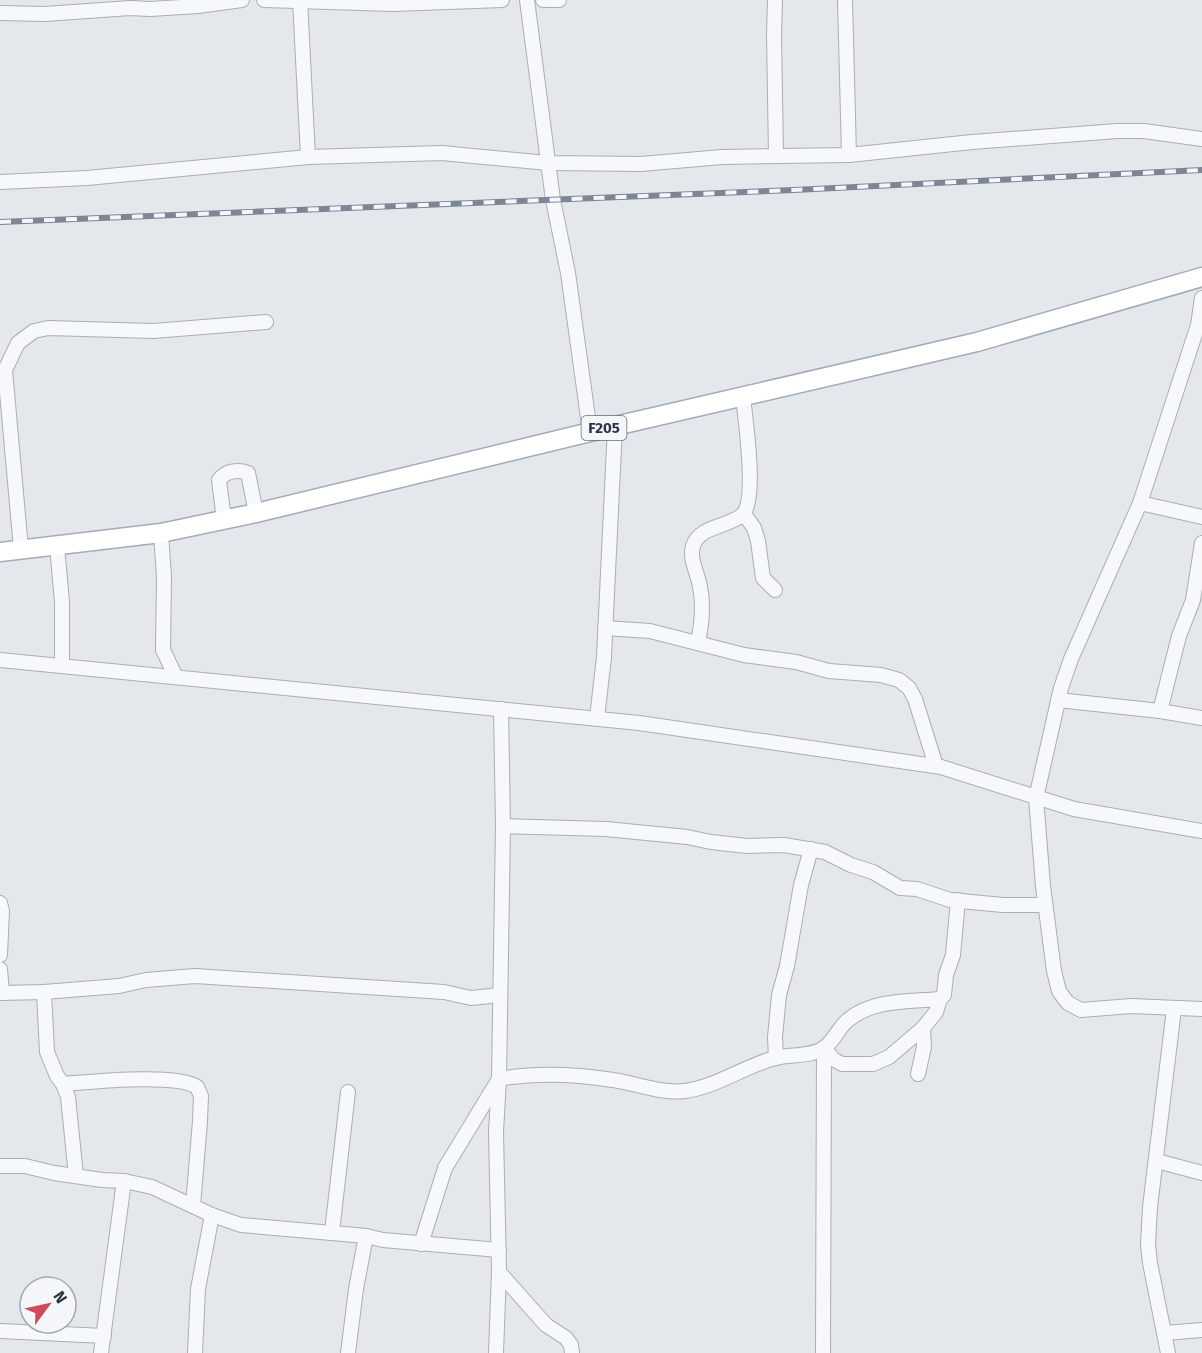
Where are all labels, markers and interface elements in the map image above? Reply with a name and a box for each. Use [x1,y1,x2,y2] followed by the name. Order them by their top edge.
[582,416,626,440] road number: F205
[18,1275,78,1335] north arrow
[49,1287,71,1307] text: N

